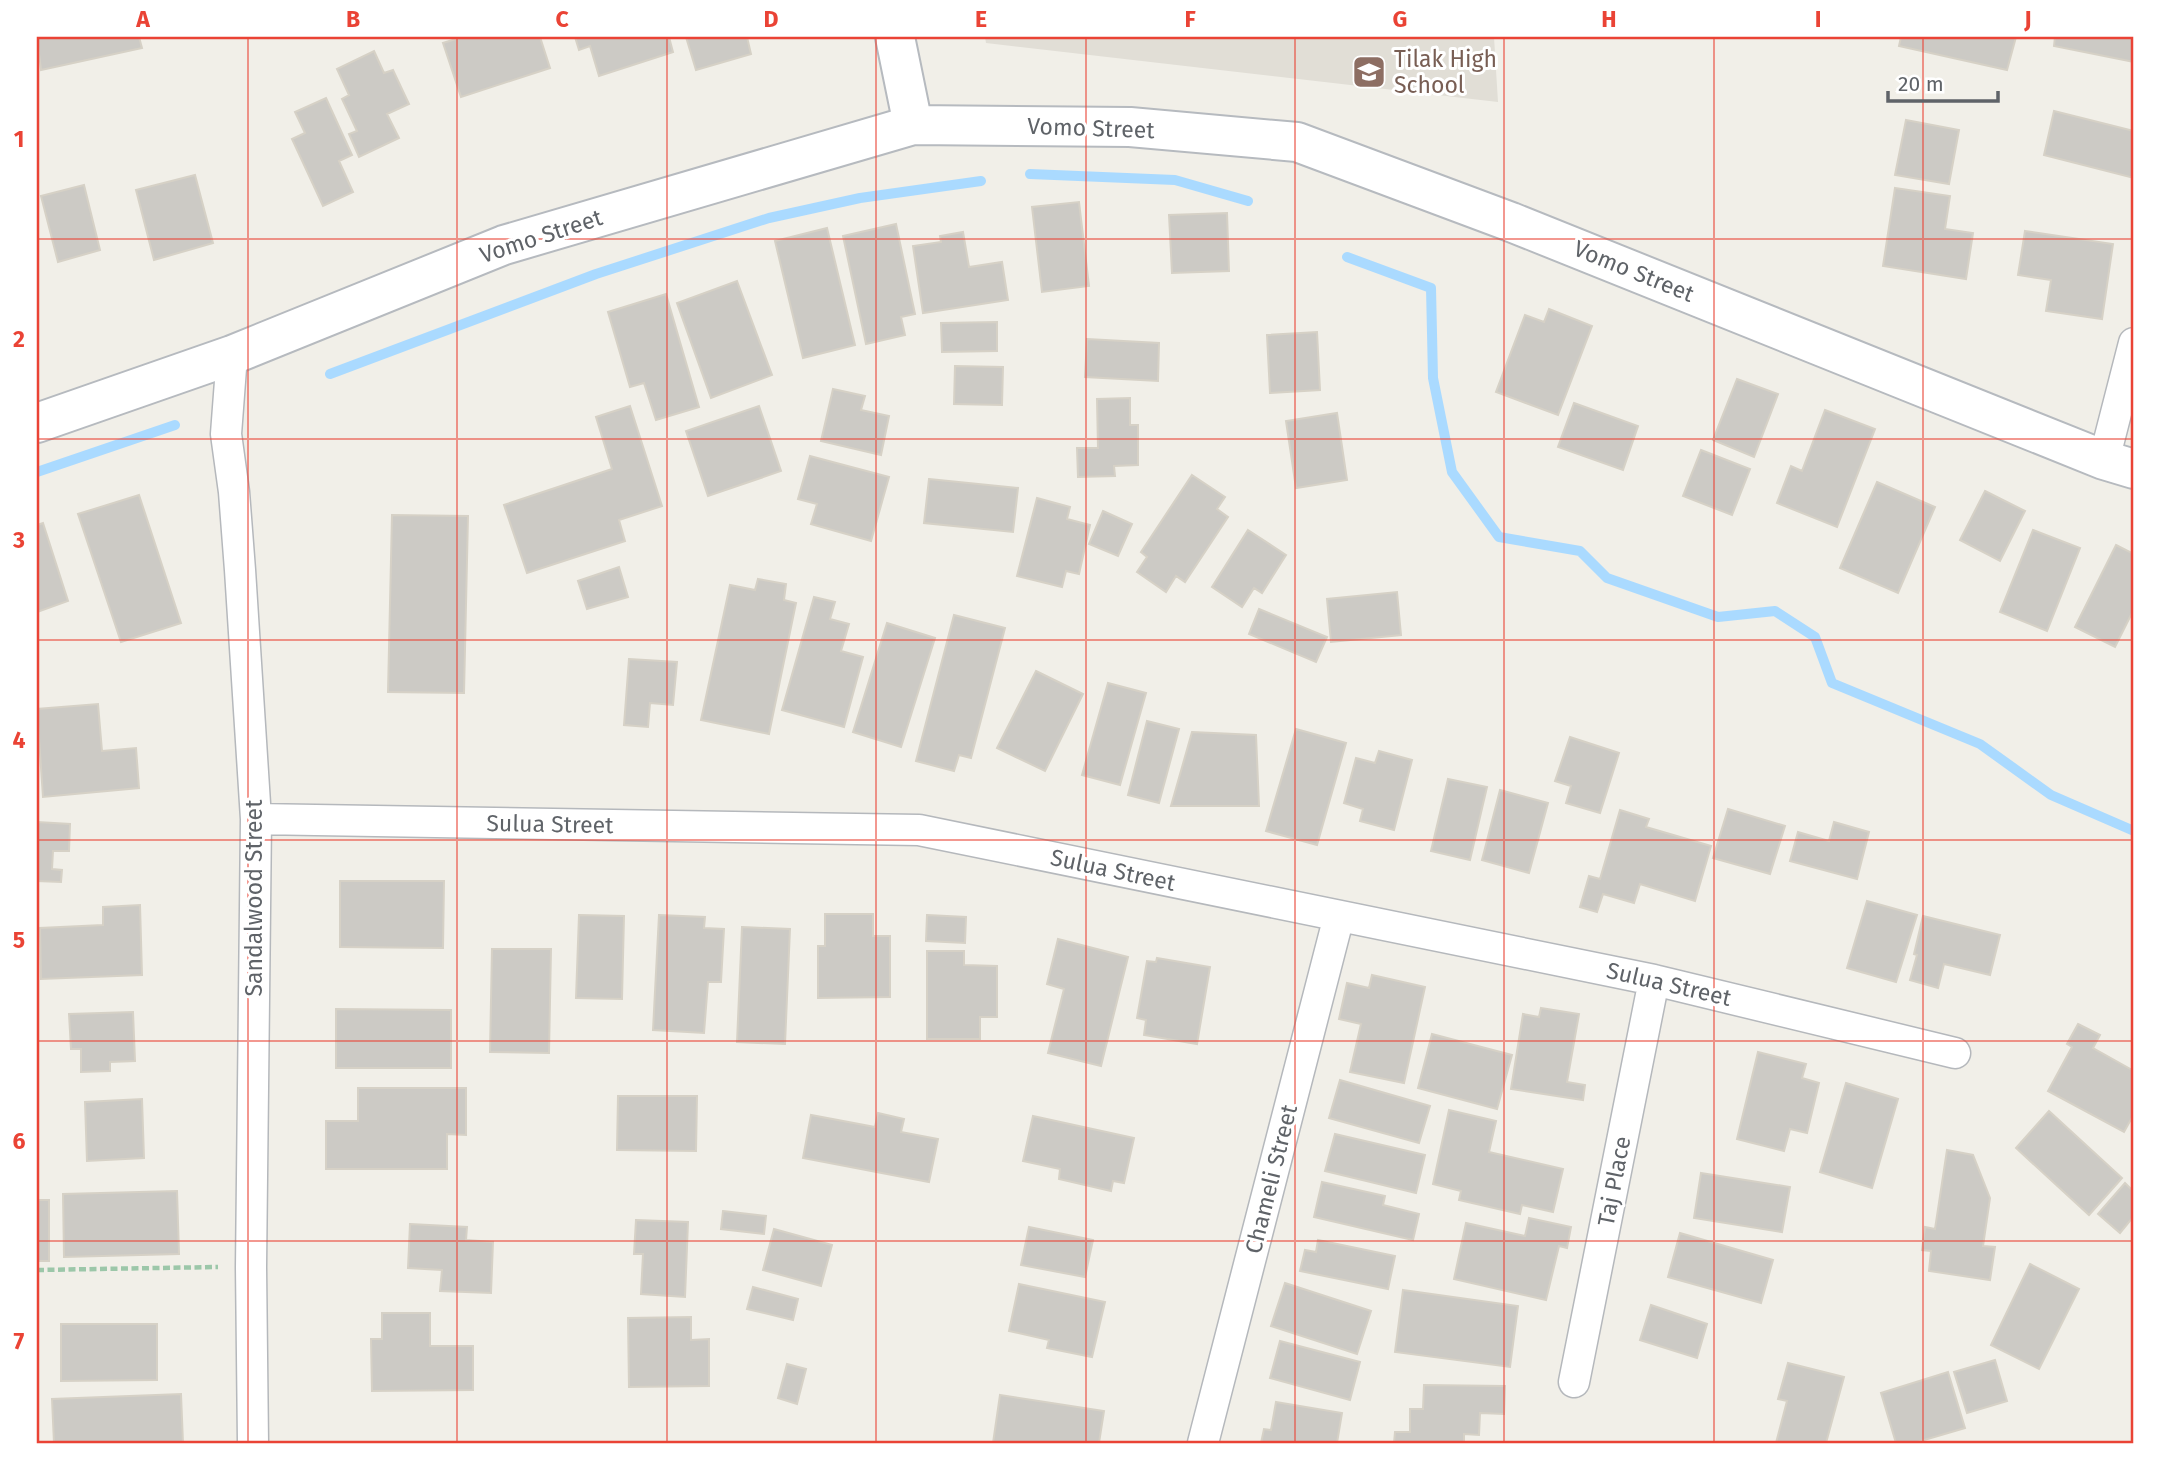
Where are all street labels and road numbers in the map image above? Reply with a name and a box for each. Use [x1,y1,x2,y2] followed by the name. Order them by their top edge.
[1027,112,1156,144] street label: Vomo Street
[476,203,607,269] street label: Vomo Street
[1570,234,1699,308] street label: Vomo Street
[240,799,268,996] street label: Sandalwood Street
[486,809,614,839] street label: Sulua Street
[1048,843,1179,897] street label: Sulua Street
[1604,956,1735,1012] street label: Sulua Street
[1239,1101,1303,1256] street label: Chameli Street
[1592,1134,1636,1228] street label: Taj Place

